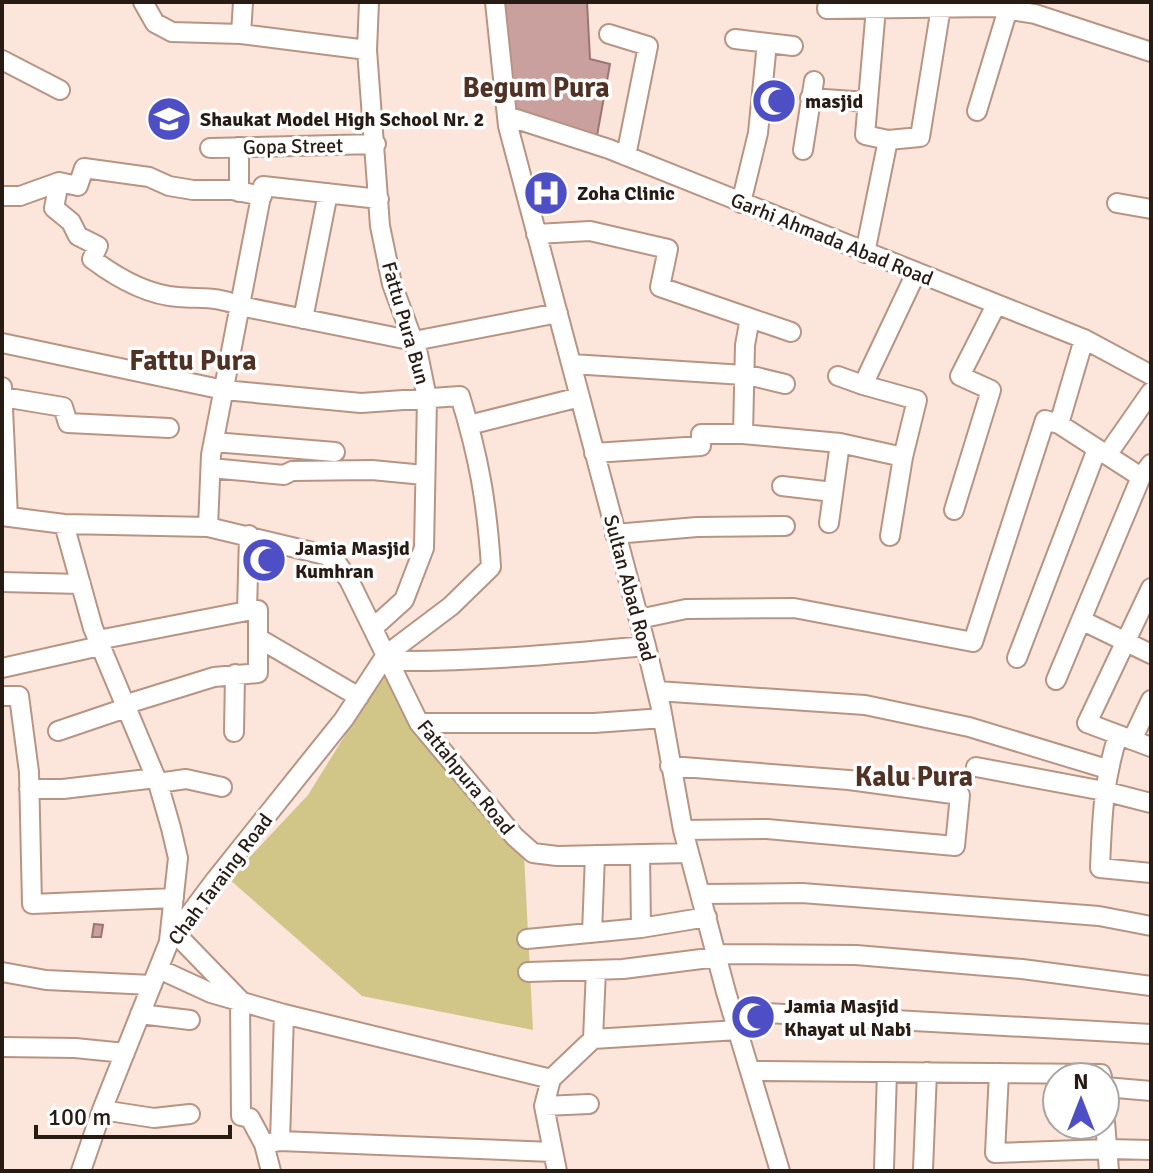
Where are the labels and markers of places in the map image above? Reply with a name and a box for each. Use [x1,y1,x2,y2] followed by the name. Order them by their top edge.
[750,77,798,125] mosque icon: masjid
[805,89,863,114] place label: masjid
[145,95,193,143] school or university icon: Shaukat Model High School Nr. 2
[200,107,484,132] place label: Shaukat Model High School Nr. 2
[522,169,570,217] hospital icon: Zoha Clinic
[577,181,675,206] place label: Zoha Clinic
[240,536,288,584] mosque icon: Jamia Masjid Kumhran
[295,536,410,584] place label: Jamia Masjid Kumhran
[729,993,777,1041] mosque icon: Jamia Masjid Khayat ul Nabi
[784,994,911,1042] place label: Jamia Masjid Khayat ul Nabi

